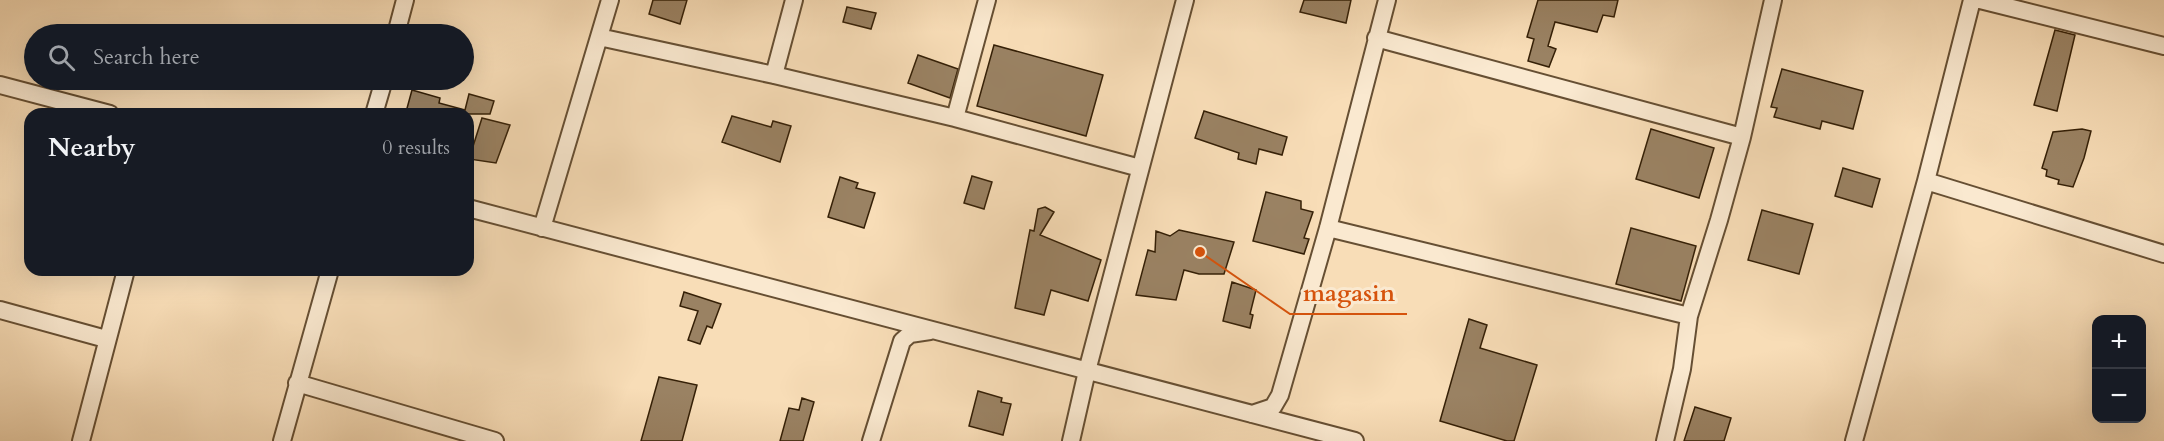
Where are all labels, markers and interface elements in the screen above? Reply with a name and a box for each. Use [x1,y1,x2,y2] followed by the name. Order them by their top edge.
[24,24,474,90] search box
[45,41,78,74] icon: search
[93,42,200,72] text: Search here
[48,130,136,165] text: Nearby
[382,134,450,161] text: 0 results
[1290,272,1407,314] callout: magasin
[1303,277,1396,310] text: magasin
[2092,315,2146,423] map controls
[2092,315,2146,369] button: +
[2092,369,2146,423] button: −

